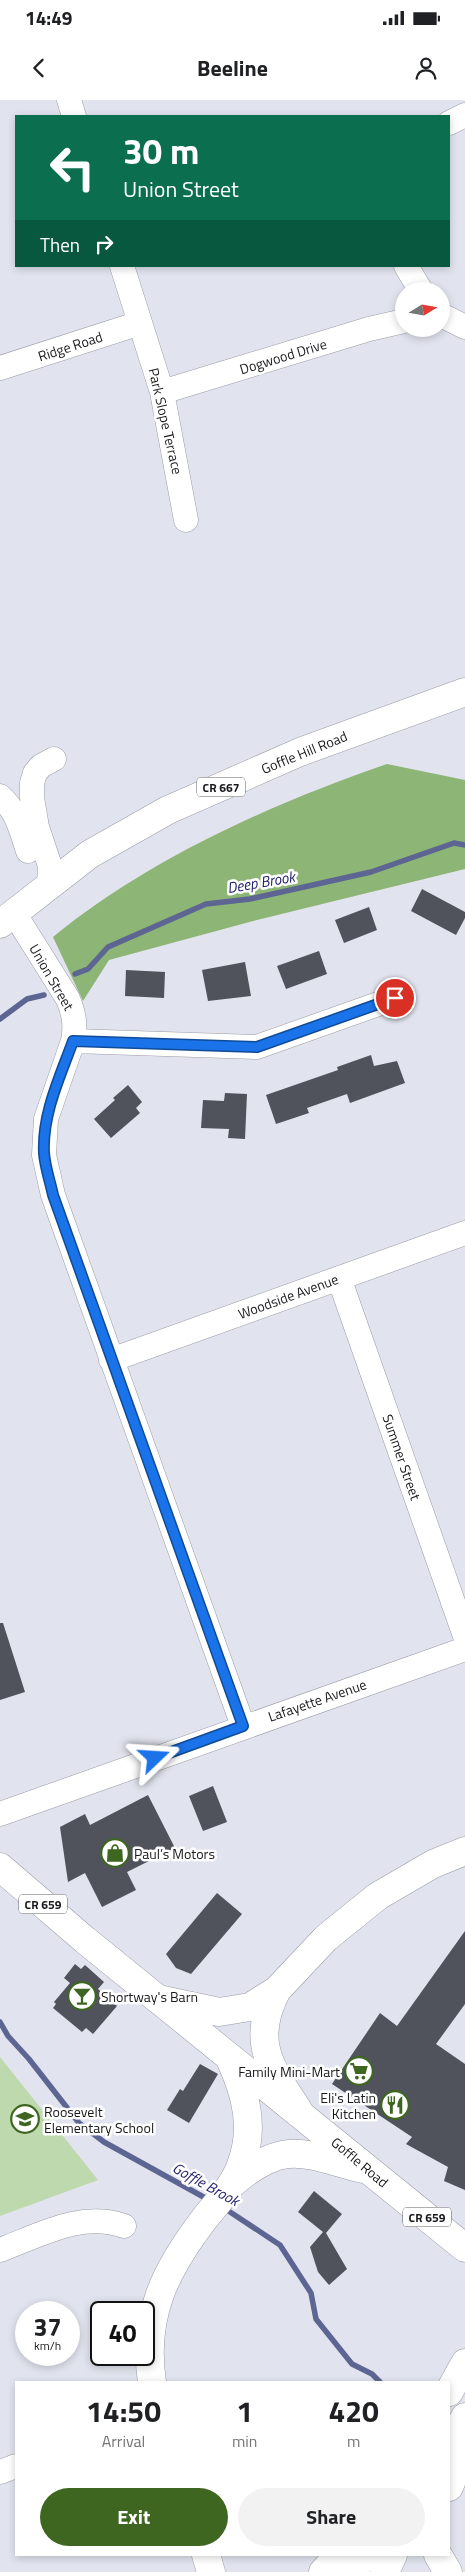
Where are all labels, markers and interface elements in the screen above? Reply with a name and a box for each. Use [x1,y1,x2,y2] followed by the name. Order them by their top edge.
[25,3,72,32] text: 14:49
[197,51,268,85] text: Beeline
[25,54,53,82] icon: back
[412,54,440,82] icon: person
[123,124,199,178] text: 30 m
[40,135,105,200] icon: left
[123,172,239,206] text: Union Street
[40,230,80,259] text: Then
[90,230,118,258] icon: right
[395,282,450,338] north arrow
[395,282,450,337] map controls
[35,326,105,366] street label: Ridge Road
[237,333,329,379] street label: Dogwood Drive
[144,366,188,476] street label: Park Slope Terrace
[258,725,350,779] street label: Goffle Hill Road
[197,778,245,796] road number: CR 667
[225,864,299,899] water label: Deep Brook
[24,940,80,1014] street label: Union Street
[374,977,416,1019] pin
[381,984,409,1012] icon: arrive
[235,1268,341,1324] street label: Woodside Avenue
[377,1411,427,1503] street label: Summer Street
[265,1673,369,1727] street label: Lafayette Avenue
[128,1731,180,1783] position arrow
[100,1838,130,1868] shop icon: Paul’s Motors
[134,1843,215,1864] place label: Paul’s Motors
[19,1895,67,1914] road number: CR 659
[67,1981,97,2011] bar icon: Shortway's Barn
[101,1986,198,2007] place label: Shortway's Barn
[344,2056,374,2086] supermarket icon: Family Mini-Mart
[238,2061,340,2082] place label: Family Mini-Mart
[320,2087,376,2124] place label: Eli's Latin Kitchen
[380,2090,410,2120] restaurant icon: Eli's Latin Kitchen
[44,2101,154,2138] place label: Roosevelt Elementary School
[10,2104,40,2134] school or university icon: Roosevelt Elementary School
[327,2132,393,2192] street label: Goffle Road
[168,2156,246,2213] water label: Goffle Brook
[403,2208,451,2226] road number: CR 659
[90,2301,155,2366] speed limit sign: 40
[33,2308,62,2346] text: 37
[34,2336,61,2355] text: km/h
[86,2388,161,2434] text: 14:50
[236,2388,253,2434] text: 1
[329,2388,379,2434] text: 420
[102,2429,145,2453] text: Arrival
[232,2429,257,2453] text: min
[347,2429,360,2453] text: m
[40,2488,228,2546] button: Exit
[238,2488,425,2546] button: Share

